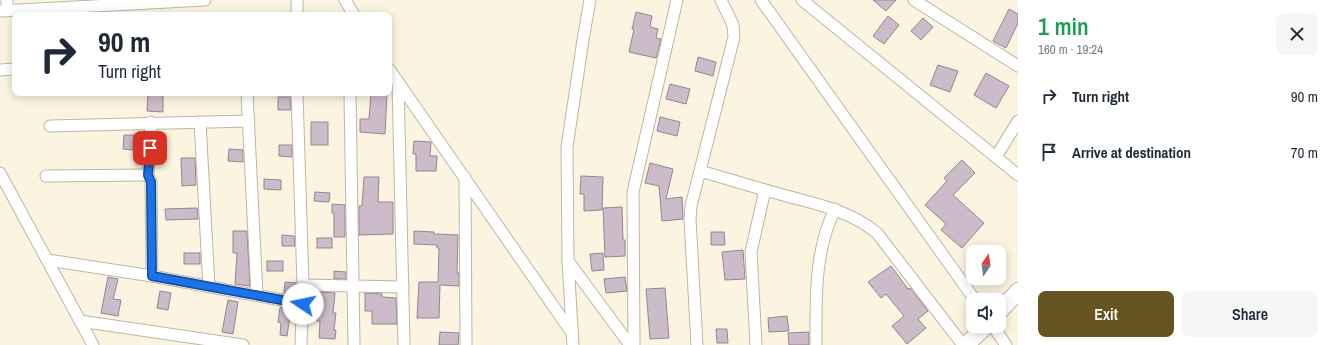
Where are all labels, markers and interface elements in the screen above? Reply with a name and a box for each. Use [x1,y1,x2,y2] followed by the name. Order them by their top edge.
[1038,10,1089,42] text: 1 min
[1276,13,1318,55] button: close
[98,23,150,61] text: 90 m
[32,28,84,80] icon: right
[1038,41,1103,58] text: 160 m · 19:24
[98,59,161,84] text: Turn right
[1038,85,1060,107] icon: right
[1072,86,1129,107] text: Turn right
[1291,86,1318,107] text: 90 m
[133,131,167,165] pin
[139,137,161,159] icon: arrive
[1038,141,1060,163] icon: arrive
[1072,142,1191,163] text: Arrive at destination
[1291,142,1318,163] text: 70 m
[966,245,1006,285] north arrow
[966,245,1006,333] map controls
[282,283,324,325] position arrow
[1038,291,1174,337] button: Exit
[1182,291,1318,337] button: Share
[966,293,1006,333] button: sound

